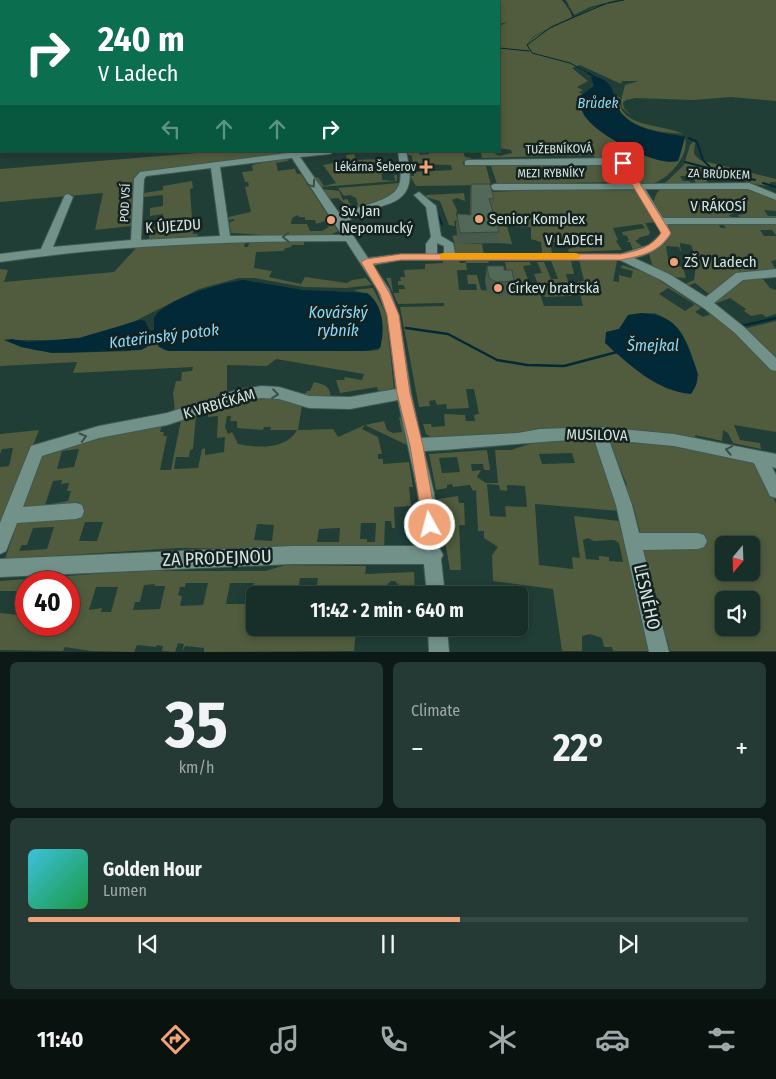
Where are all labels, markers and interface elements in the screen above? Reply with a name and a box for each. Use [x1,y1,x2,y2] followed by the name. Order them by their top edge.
[98,18,185,60] text: 240 m
[15,20,80,85] icon: right
[98,60,178,87] text: V Ladech
[578,95,618,112] water label: Brůdek
[157,115,185,143] icon: left
[210,115,238,143] icon: ahead
[263,115,291,143] icon: ahead
[316,115,344,143] icon: right
[526,140,593,157] street label: TUŽEBNÍKOVÁ
[602,142,644,184] pin
[609,149,637,177] icon: arrive
[335,159,417,174] place label: Lékárna Šeberov
[420,161,432,173] marker: Lékárna Šeberov
[517,164,585,181] street label: MEZI RYBNÍKY
[688,164,750,182] street label: ZA BRŮDKEM
[306,179,315,188] one-way arrow
[116,183,133,223] street label: POD VSÍ
[690,197,746,215] street label: V RÁKOSÍ
[341,202,413,237] place label: Sv. Jan Nepomucký
[489,210,585,228] place label: Senior Komplex
[473,213,485,225] marker: Senior Komplex
[325,214,337,226] marker: Sv. Jan Nepomucký
[145,215,201,237] street label: K ÚJEZDU
[545,231,603,249] street label: V LADECH
[282,232,290,242] one-way arrow
[684,253,757,271] place label: ZŠ V Ladech
[668,256,680,268] marker: ZŠ V Ladech
[508,279,600,297] place label: Církev bratrská
[492,282,504,294] marker: Církev bratrská
[308,303,368,340] water label: Kovářský rybník
[108,320,220,352] water label: Kateřinský potok
[626,335,679,355] water label: Šmejkal
[181,385,257,423] street label: K VRBIČKÁM
[271,388,279,399] one-way arrow
[566,425,628,445] street label: MUSILOVA
[79,433,87,443] one-way arrow
[724,445,733,456] one-way arrow
[403,498,455,550] position arrow
[715,536,760,581] north arrow
[715,536,760,636] map controls
[162,545,272,571] street label: ZA PRODEJNOU
[629,562,666,632] street label: LESNÉHO
[15,571,80,636] speed limit sign: 40
[715,591,760,636] button: sound
[310,599,464,622] text: 11:42 · 2 min · 640 m
[165,686,228,764] text: 35
[411,701,460,720] text: Climate
[553,725,606,771] text: 22°
[411,732,424,765] text: −
[735,732,748,765] text: +
[179,758,214,777] text: km/h
[103,858,202,881] text: Golden Hour
[103,881,147,900] text: Lumen
[134,930,162,958] icon: previous
[374,930,402,958] icon: pause
[614,930,642,958] icon: next
[158,1022,193,1057] icon: directions
[267,1022,302,1057] icon: music
[376,1022,411,1057] icon: phone
[485,1022,520,1057] icon: climate
[595,1022,630,1057] icon: car
[704,1022,739,1057] icon: filters
[37,1026,84,1053] text: 11:40

